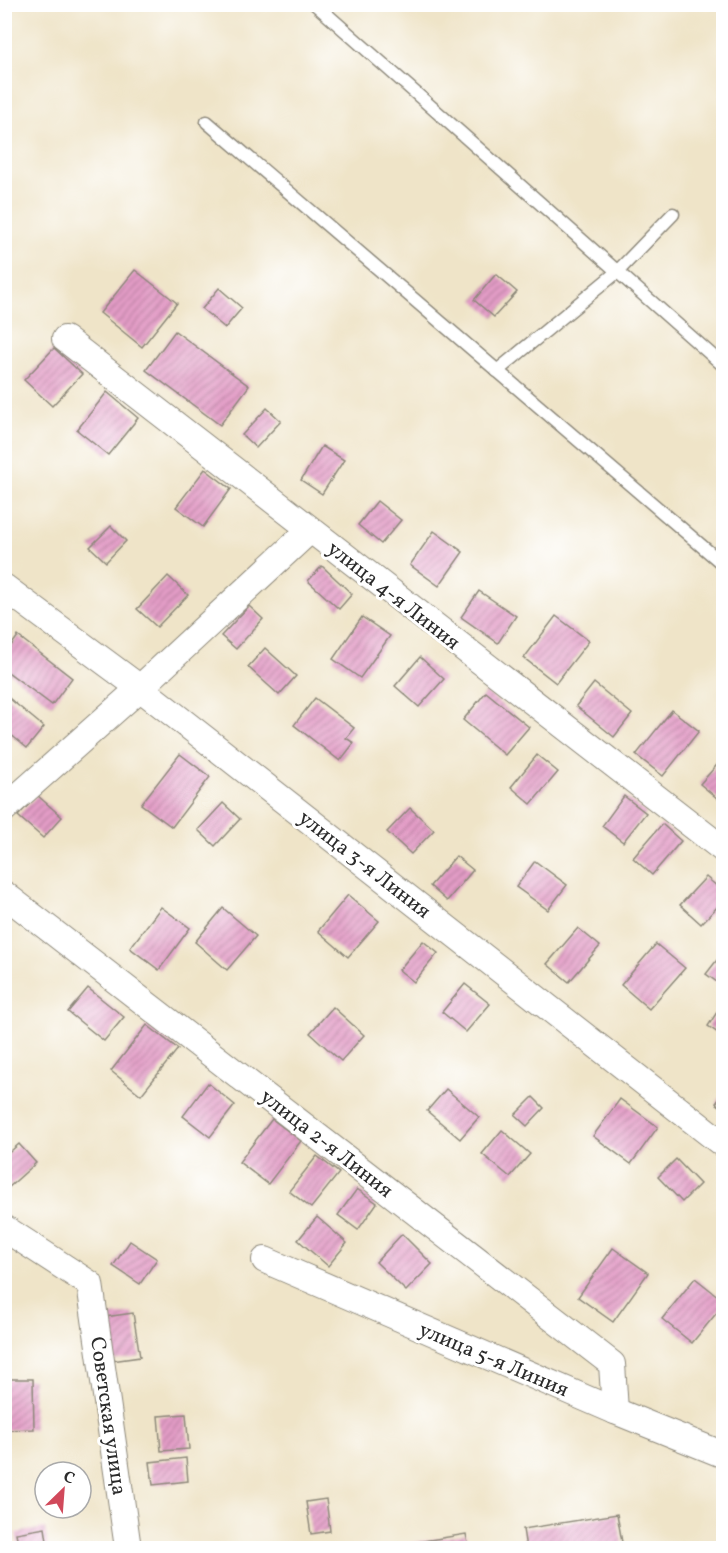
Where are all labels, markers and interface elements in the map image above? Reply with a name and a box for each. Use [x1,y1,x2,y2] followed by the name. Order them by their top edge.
[320,535,466,657] street label: улица 4-я Линия
[292,804,436,926] street label: улица 3-я Линия
[254,1083,399,1205] street label: улица 2-я Линия
[414,1316,573,1405] street label: улица 5-я Линия
[82,1335,133,1497] street label: Советская улица
[33,1460,93,1520] north arrow
[59,1466,78,1490] text: С

